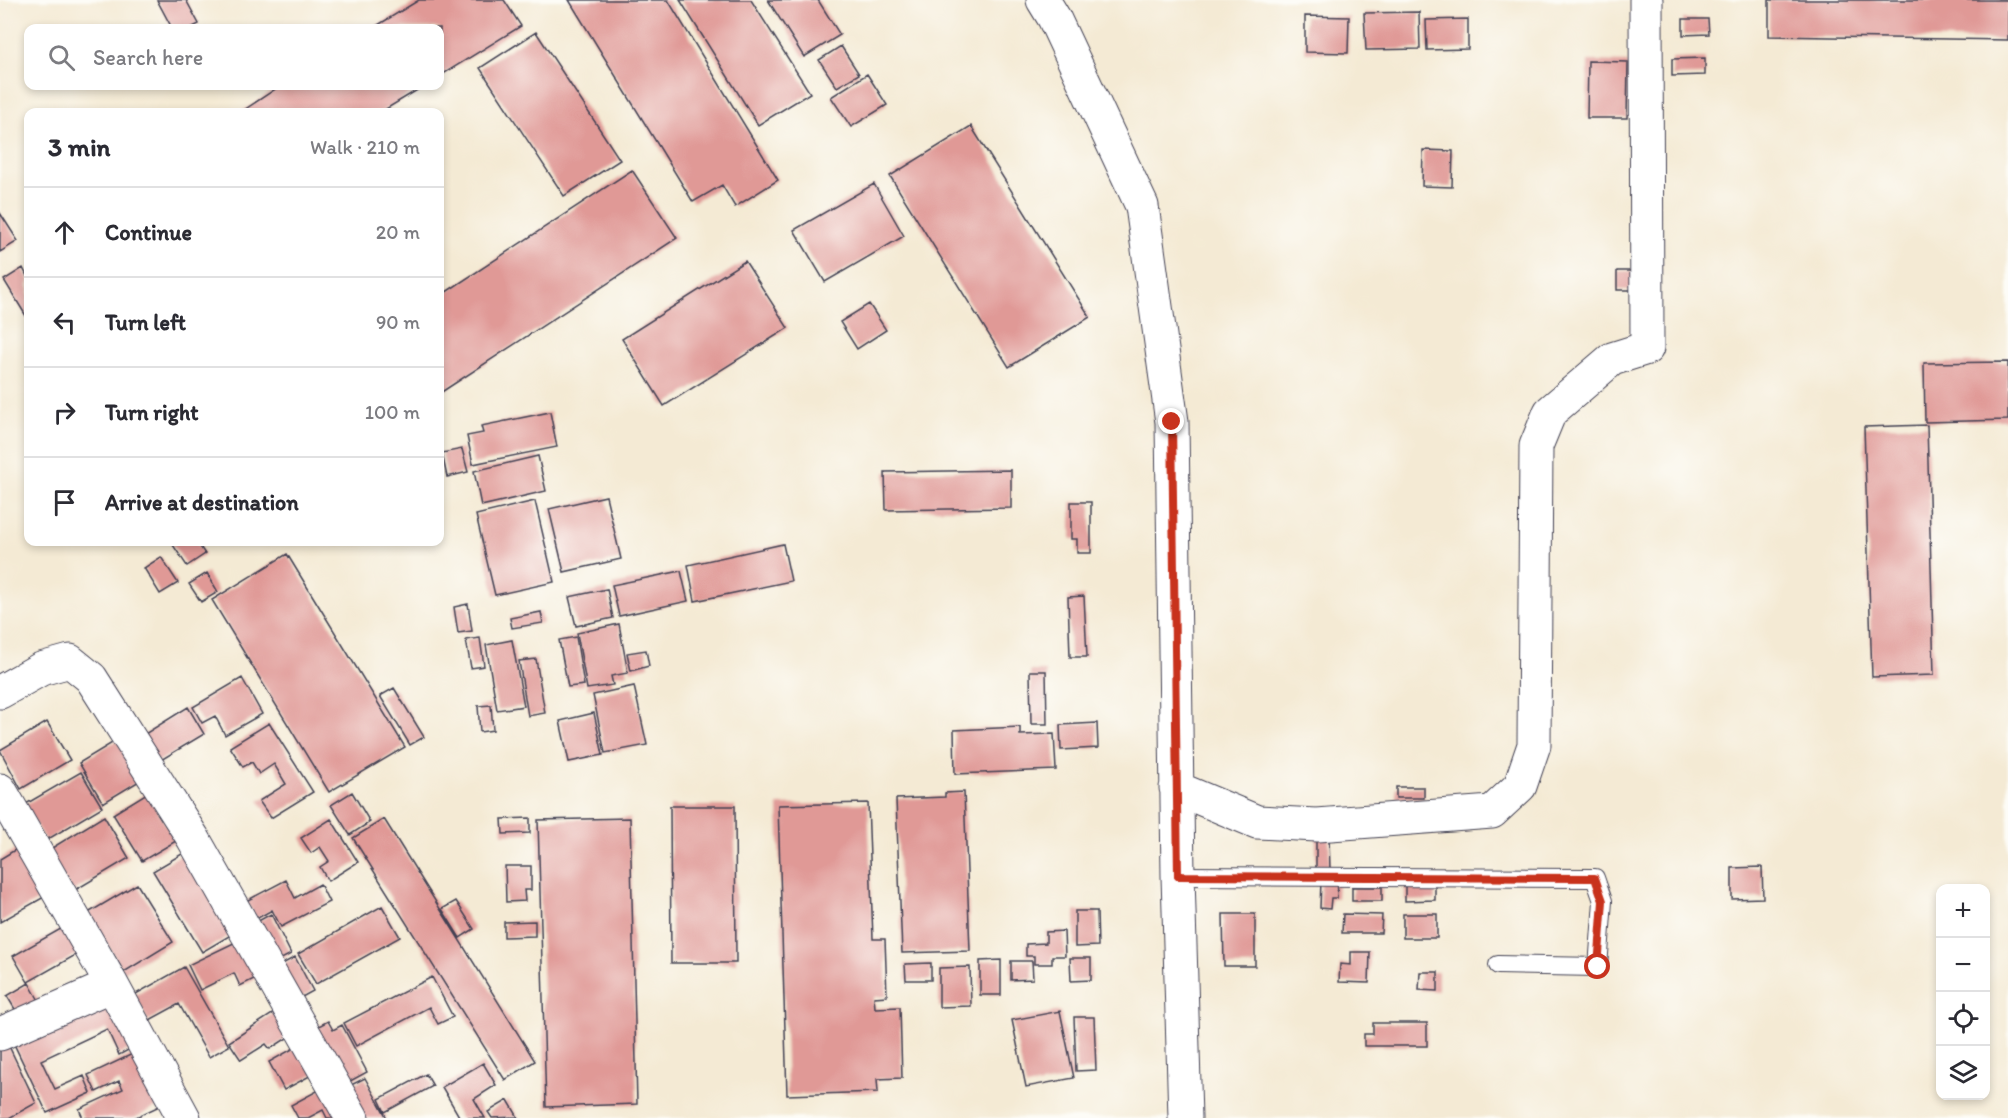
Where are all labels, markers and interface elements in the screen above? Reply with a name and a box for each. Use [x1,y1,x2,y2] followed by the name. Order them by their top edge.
[24,24,444,90] search box
[45,41,78,74] icon: search
[93,44,203,71] text: Search here
[48,131,110,163] text: 3 min
[310,135,420,159] text: Walk · 210 m
[48,216,81,249] icon: ahead
[105,219,192,246] text: Continue
[376,220,420,244] text: 20 m
[48,306,81,339] icon: left
[105,309,186,336] text: Turn left
[376,310,420,334] text: 90 m
[48,396,81,429] icon: right
[105,399,199,426] text: Turn right
[365,400,420,424] text: 100 m
[1158,408,1184,434] route end
[48,486,81,519] icon: arrive
[105,489,299,516] text: Arrive at destination
[1936,884,1990,1100] map controls
[1936,884,1990,938] button: +
[1936,938,1990,992] button: −
[1584,953,1610,979] route start
[1936,992,1990,1046] button: locate
[1936,1046,1990,1100] button: layers

